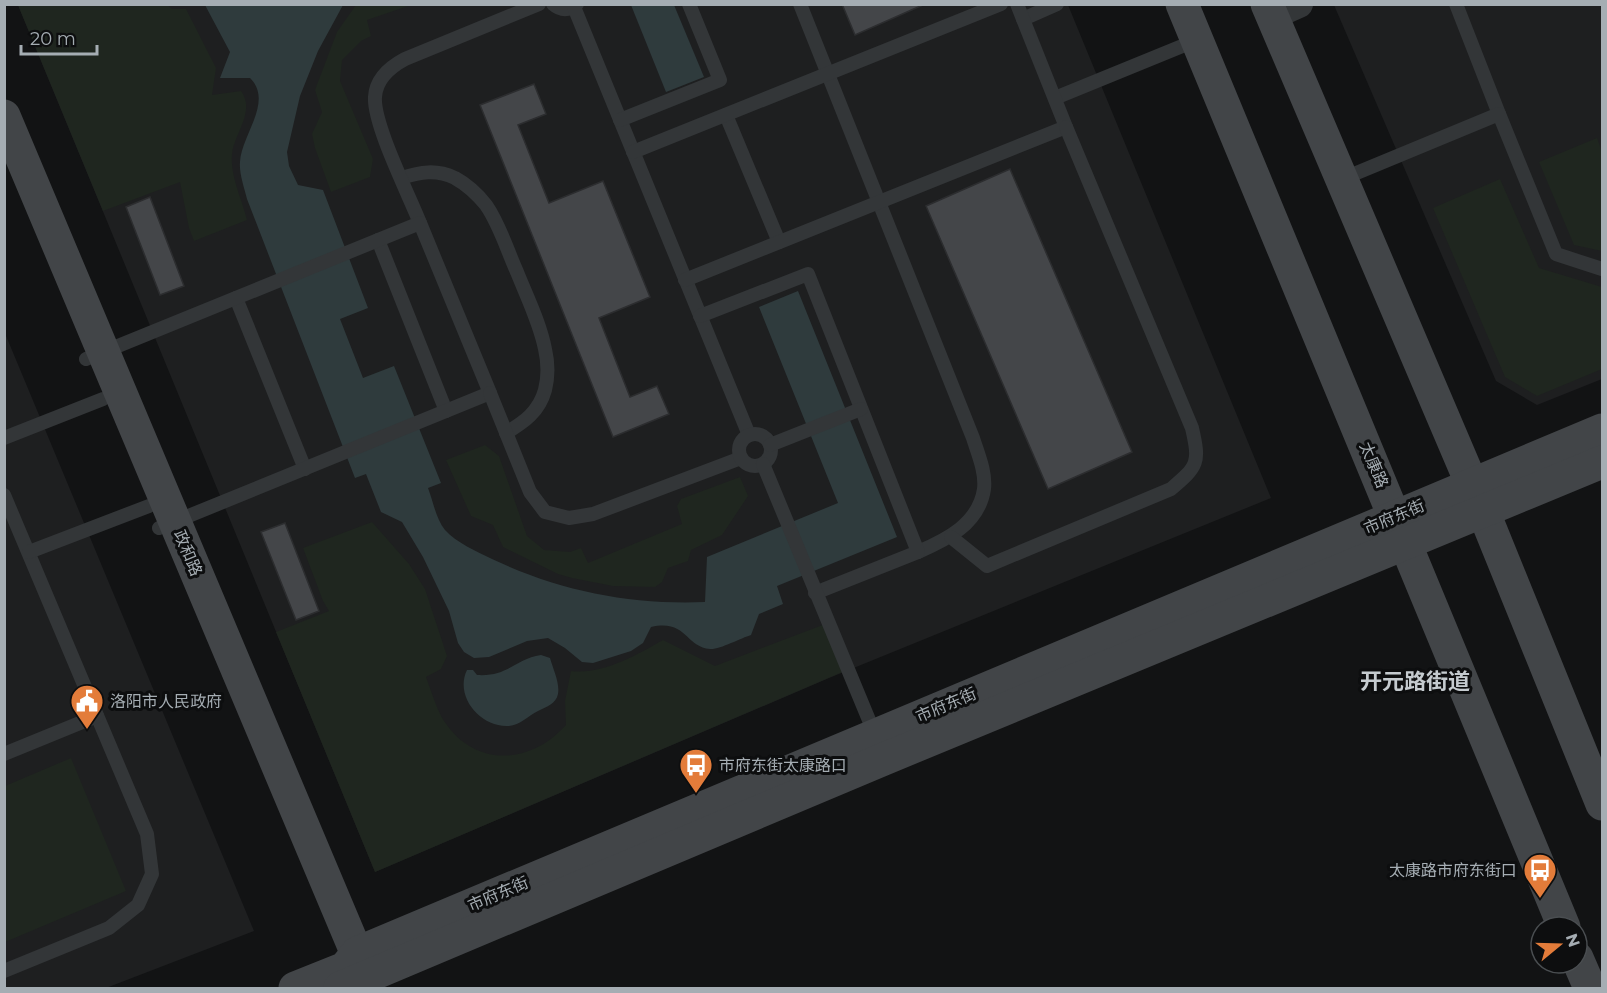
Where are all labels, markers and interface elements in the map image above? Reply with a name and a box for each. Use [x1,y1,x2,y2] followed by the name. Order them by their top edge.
[21,18,98,56] scale bar
[30,28,76,50] text: 20 m
[1356,439,1392,491] street label: 太康路
[1361,496,1427,538] street label: 市府东街
[170,527,206,579] street label: 政和路
[1360,668,1470,695] district label: 开元路街道
[69,683,105,730] public building icon: 洛阳市人民政府
[913,684,979,726] street label: 市府东街
[110,692,222,711] place label: 洛阳市人民政府
[678,747,714,794] bus stop icon: 市府东街太康路口
[719,756,847,775] place label: 市府东街太康路口
[1522,852,1558,899] bus stop icon: 太康路市府东街口
[1389,861,1517,880] place label: 太康路市府东街口
[465,873,531,915] street label: 市府东街
[1529,915,1589,975] north arrow
[1562,931,1584,949] text: N

